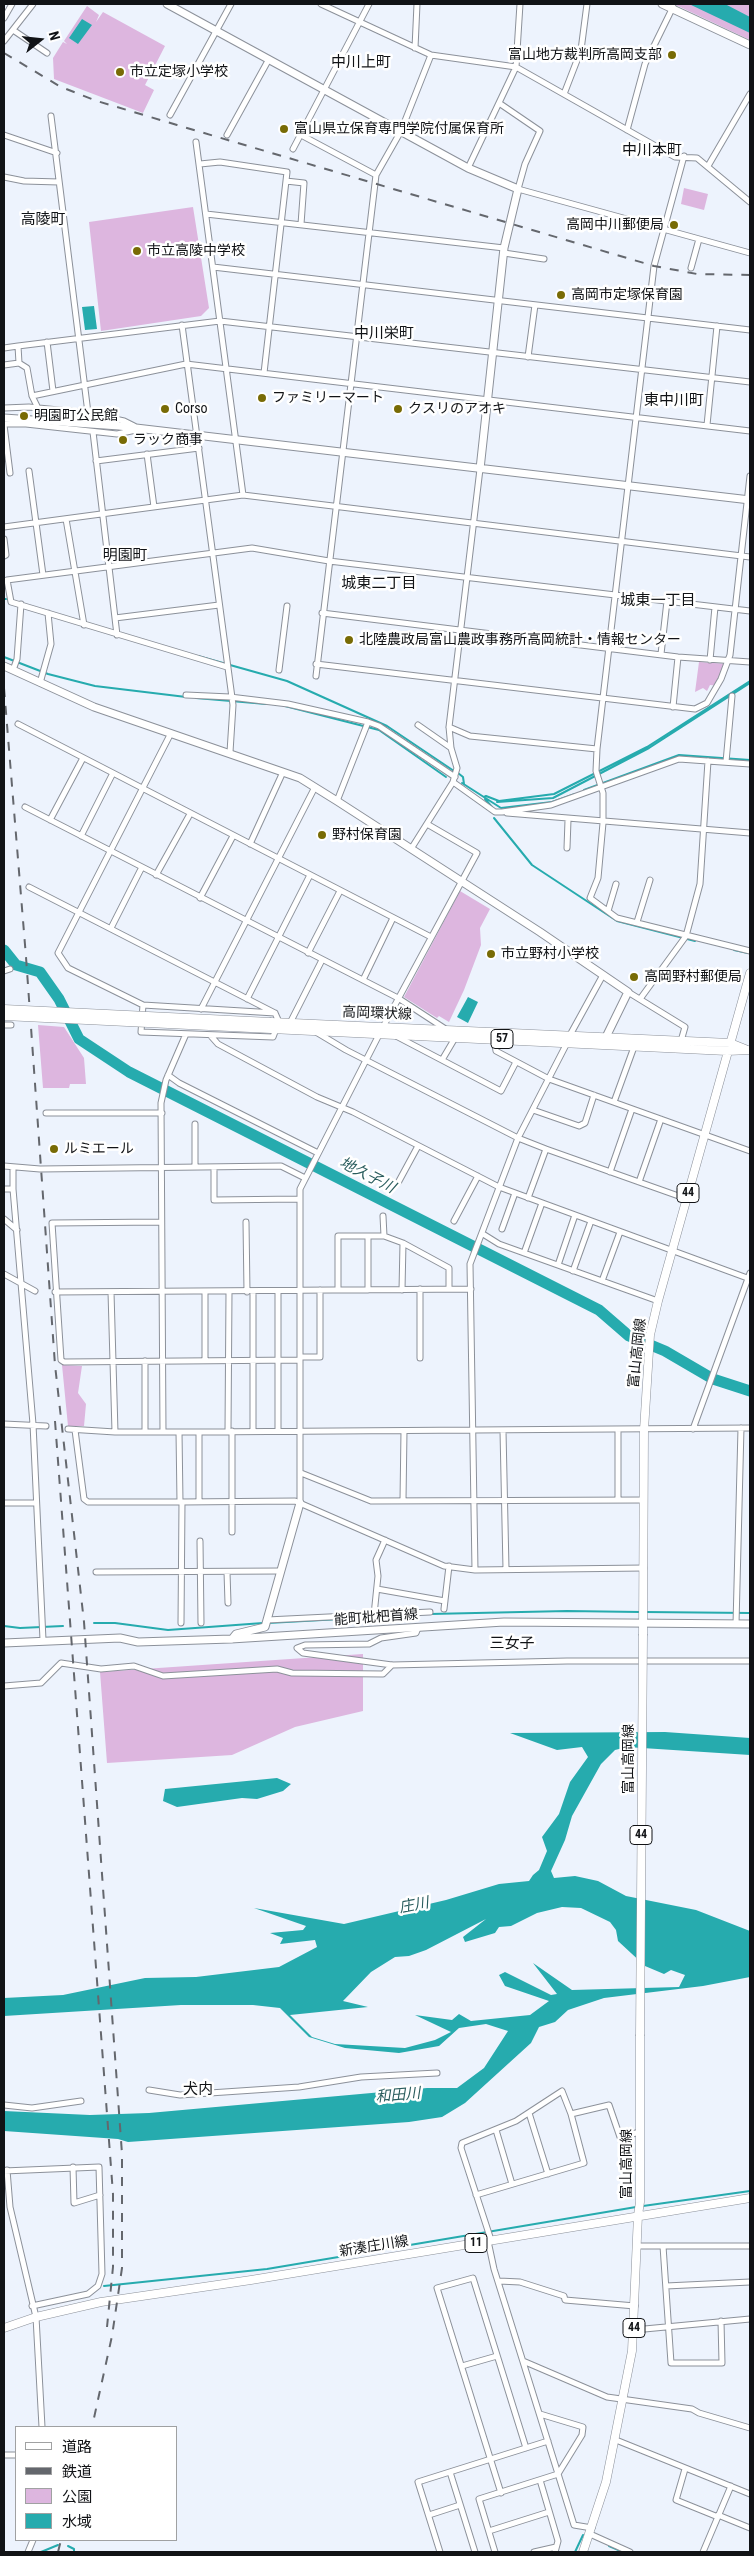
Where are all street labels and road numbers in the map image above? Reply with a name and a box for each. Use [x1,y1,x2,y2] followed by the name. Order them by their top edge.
[342,1004,412,1024] street label: 高岡環状線
[491,1030,513,1048] road number: 57
[677,1184,699,1202] road number: 44
[626,1317,650,1389] street label: 富山高岡線
[334,1607,418,1629] street label: 能町枇杷首線
[621,1724,637,1794] street label: 富山高岡線
[630,1826,652,1844] road number: 44
[619,2129,635,2199] street label: 富山高岡線
[338,2233,410,2261] street label: 新湊庄川線
[465,2234,487,2252] road number: 11
[623,2318,645,2338] road number: 44

